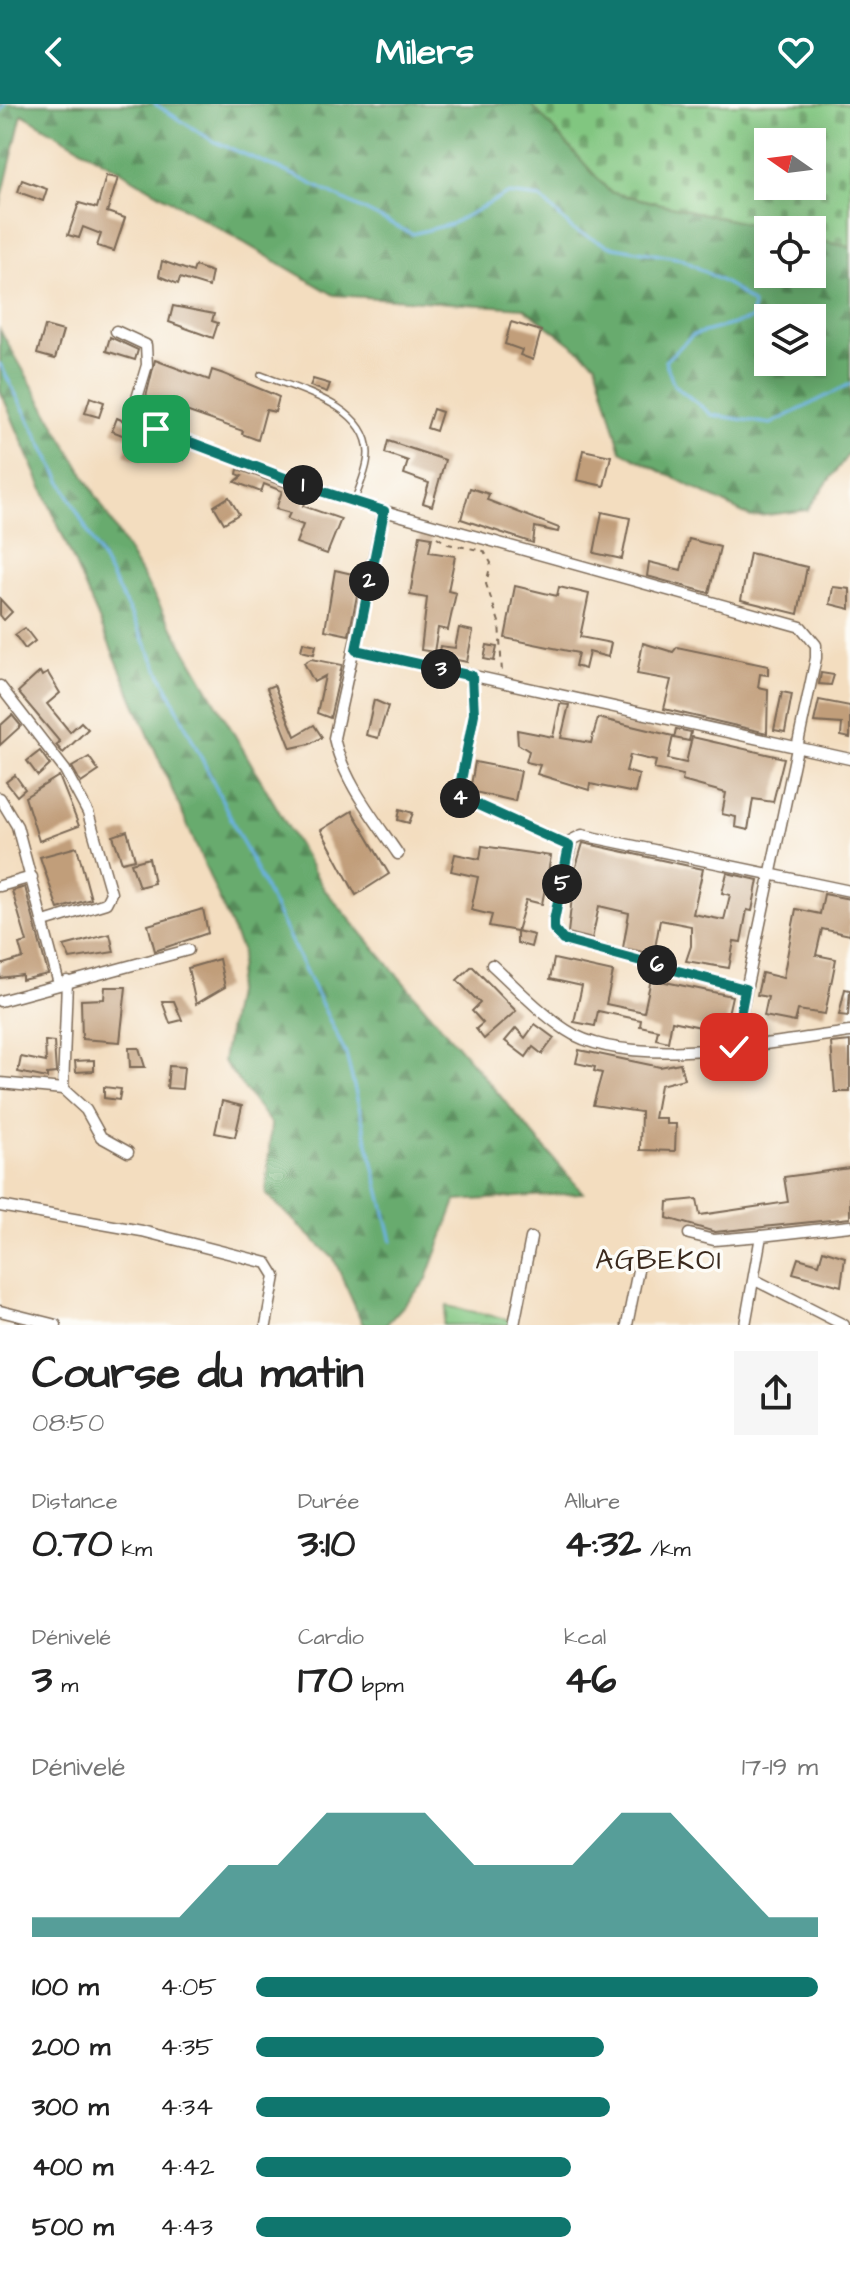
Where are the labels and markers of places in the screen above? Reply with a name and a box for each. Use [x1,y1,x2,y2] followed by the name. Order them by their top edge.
[122,395,190,463] pin
[283,465,323,505] pin: 1
[349,561,389,601] pin: 2
[421,649,461,689] pin: 3
[440,778,480,818] pin: 4
[542,864,582,904] pin: 5
[637,945,677,985] pin: 6
[700,1013,768,1081] pin

